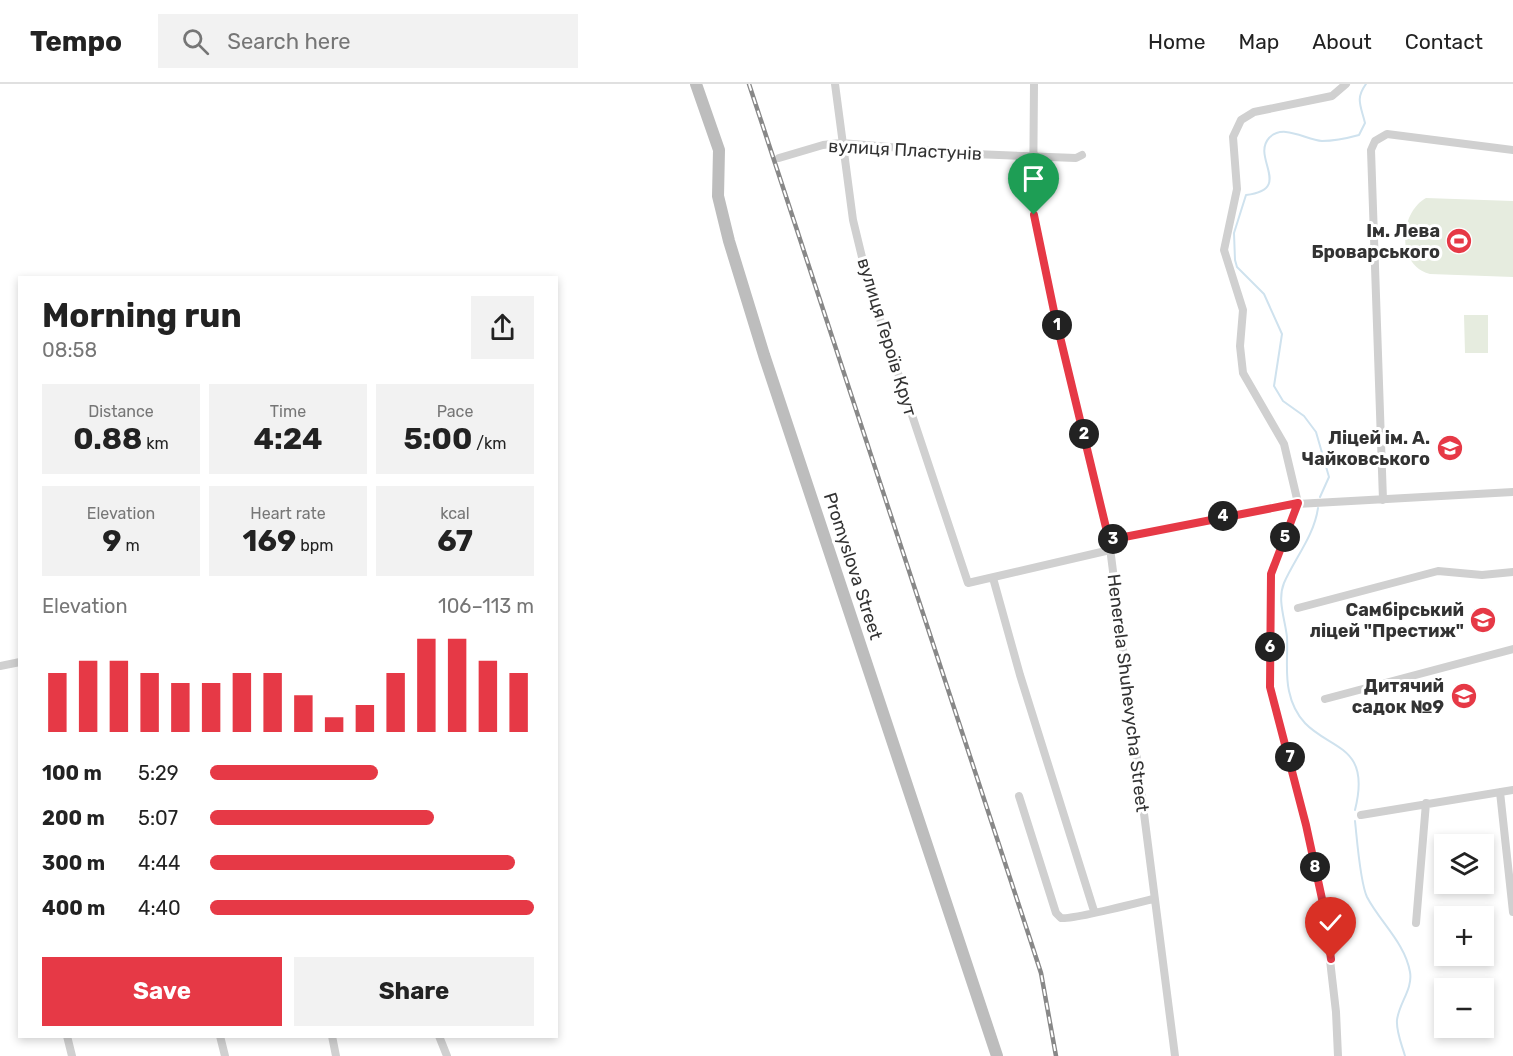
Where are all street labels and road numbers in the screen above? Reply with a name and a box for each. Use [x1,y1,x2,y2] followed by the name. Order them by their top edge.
[828,135,982,165] street label: вулиця Пластунів
[852,255,922,419] street label: вулиця Героїв Крут
[819,490,887,642] street label: Promyslova Street
[1102,573,1154,813] street label: Henerela Shuhevycha Street

